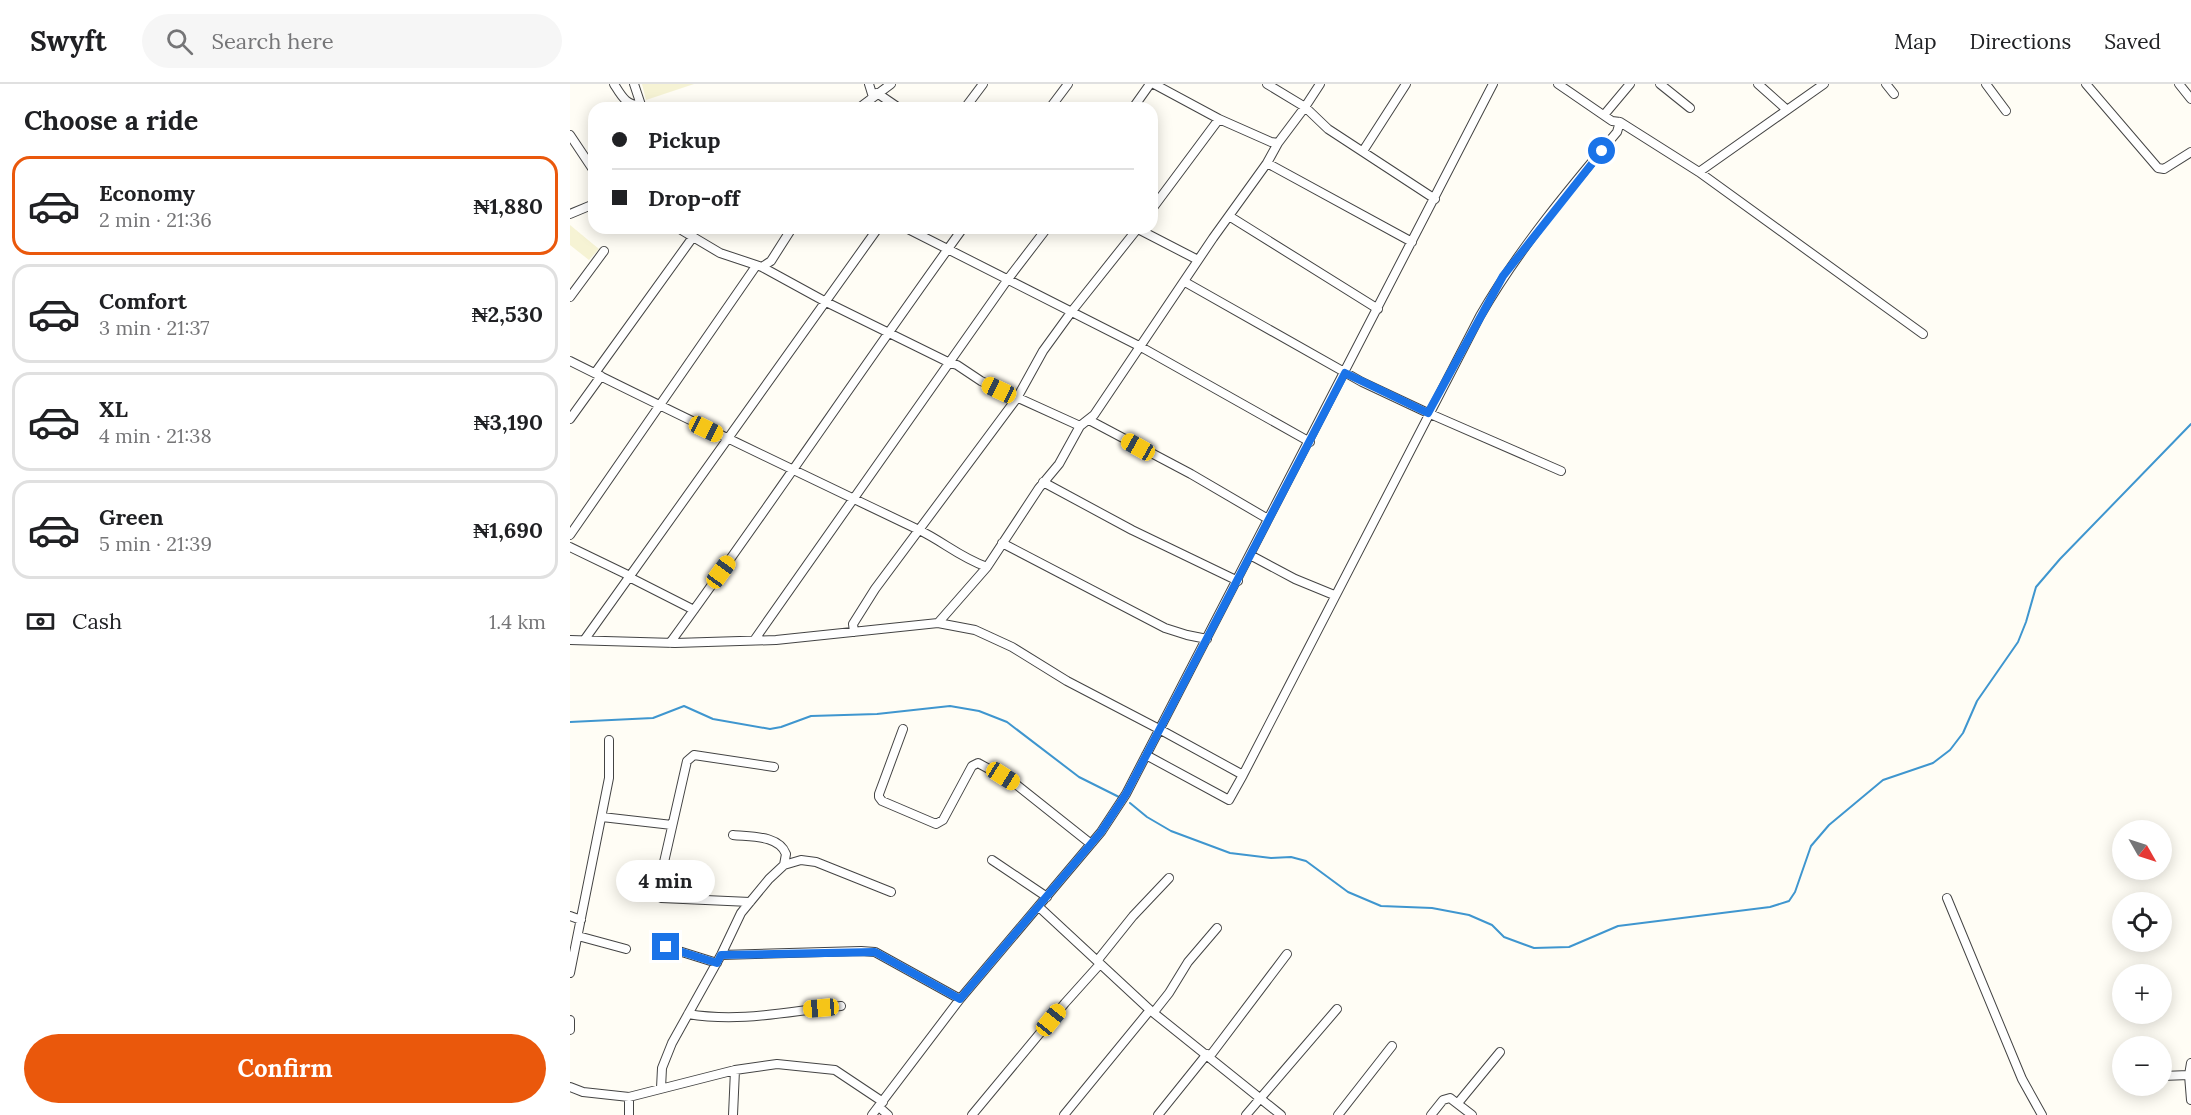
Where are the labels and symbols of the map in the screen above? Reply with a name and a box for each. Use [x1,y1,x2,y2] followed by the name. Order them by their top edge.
[1588,137,1615,164] route start
[979,374,1019,406] car
[686,413,726,445] car
[1118,430,1158,464] car
[703,552,739,592] car
[983,759,1023,793] car
[2112,820,2172,880] north arrow
[616,860,716,902] callout: 4 min
[652,933,679,960] route end
[802,997,840,1019] car
[1033,1000,1069,1040] car

